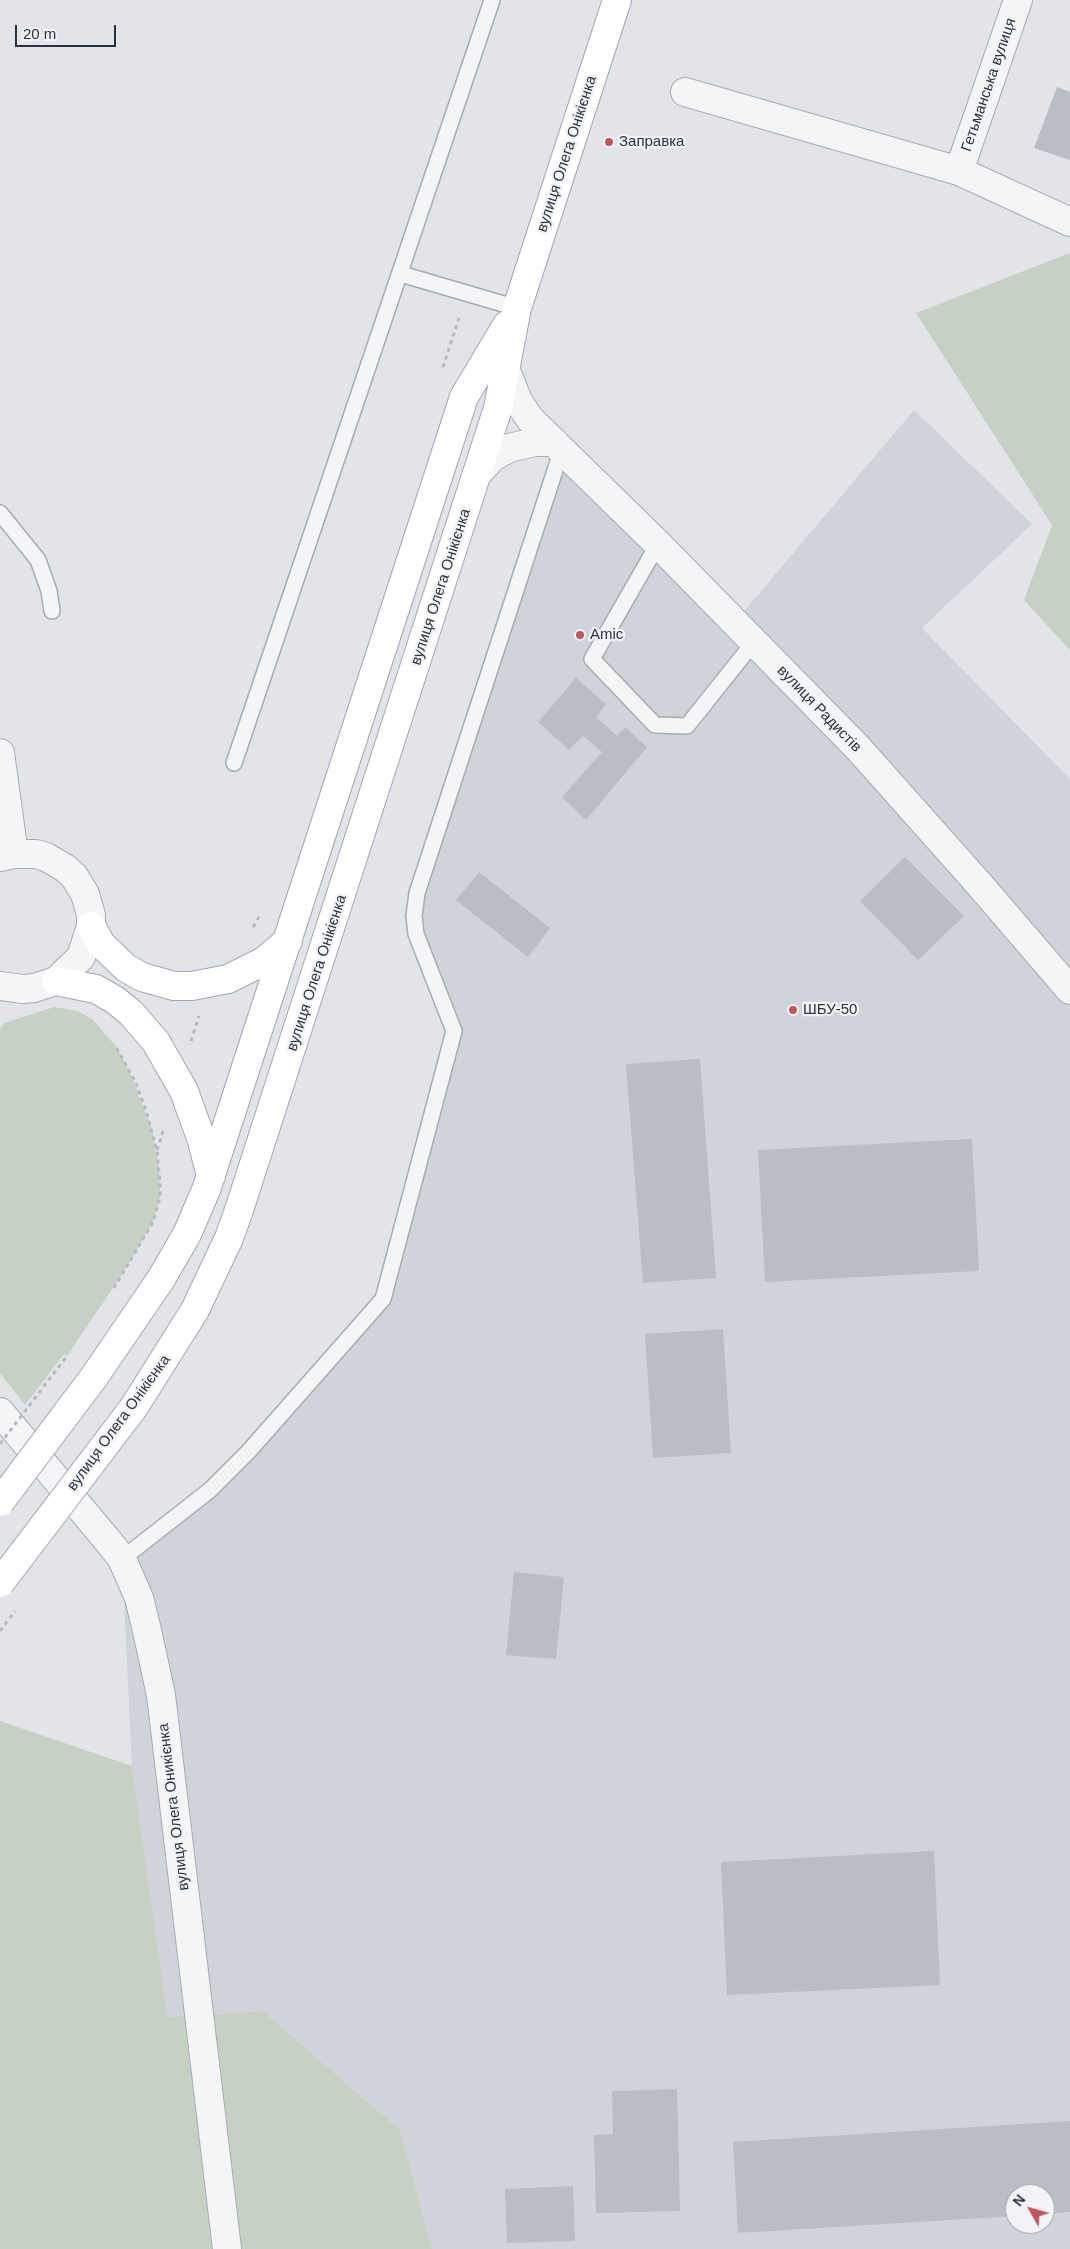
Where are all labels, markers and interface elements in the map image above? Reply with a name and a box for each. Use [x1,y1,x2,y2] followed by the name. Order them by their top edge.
[18,15,119,47] scale bar
[958,16,1020,154] street label: Гетьманська вулиця
[23,25,56,42] text: 20 m
[533,74,601,234] street label: вулиця Олега Онікієнка
[619,133,684,151] place label: Заправка
[603,136,615,148] marker: Заправка
[407,507,475,667] street label: вулиця Олега Онікієнка
[590,626,623,644] place label: Amic
[574,629,586,641] marker: Amic
[773,662,865,756] street label: вулиця Радистів
[283,893,351,1053] street label: вулиця Олега Онікієнка
[803,1001,857,1019] place label: ШБУ-50
[787,1004,799,1016] marker: ШБУ-50
[64,1352,174,1494] street label: вулиця Олега Онікієнка
[155,1722,193,1892] street label: вулиця Олега Оникієнка
[1005,2184,1055,2234] north arrow
[1010,2191,1028,2209] text: N

